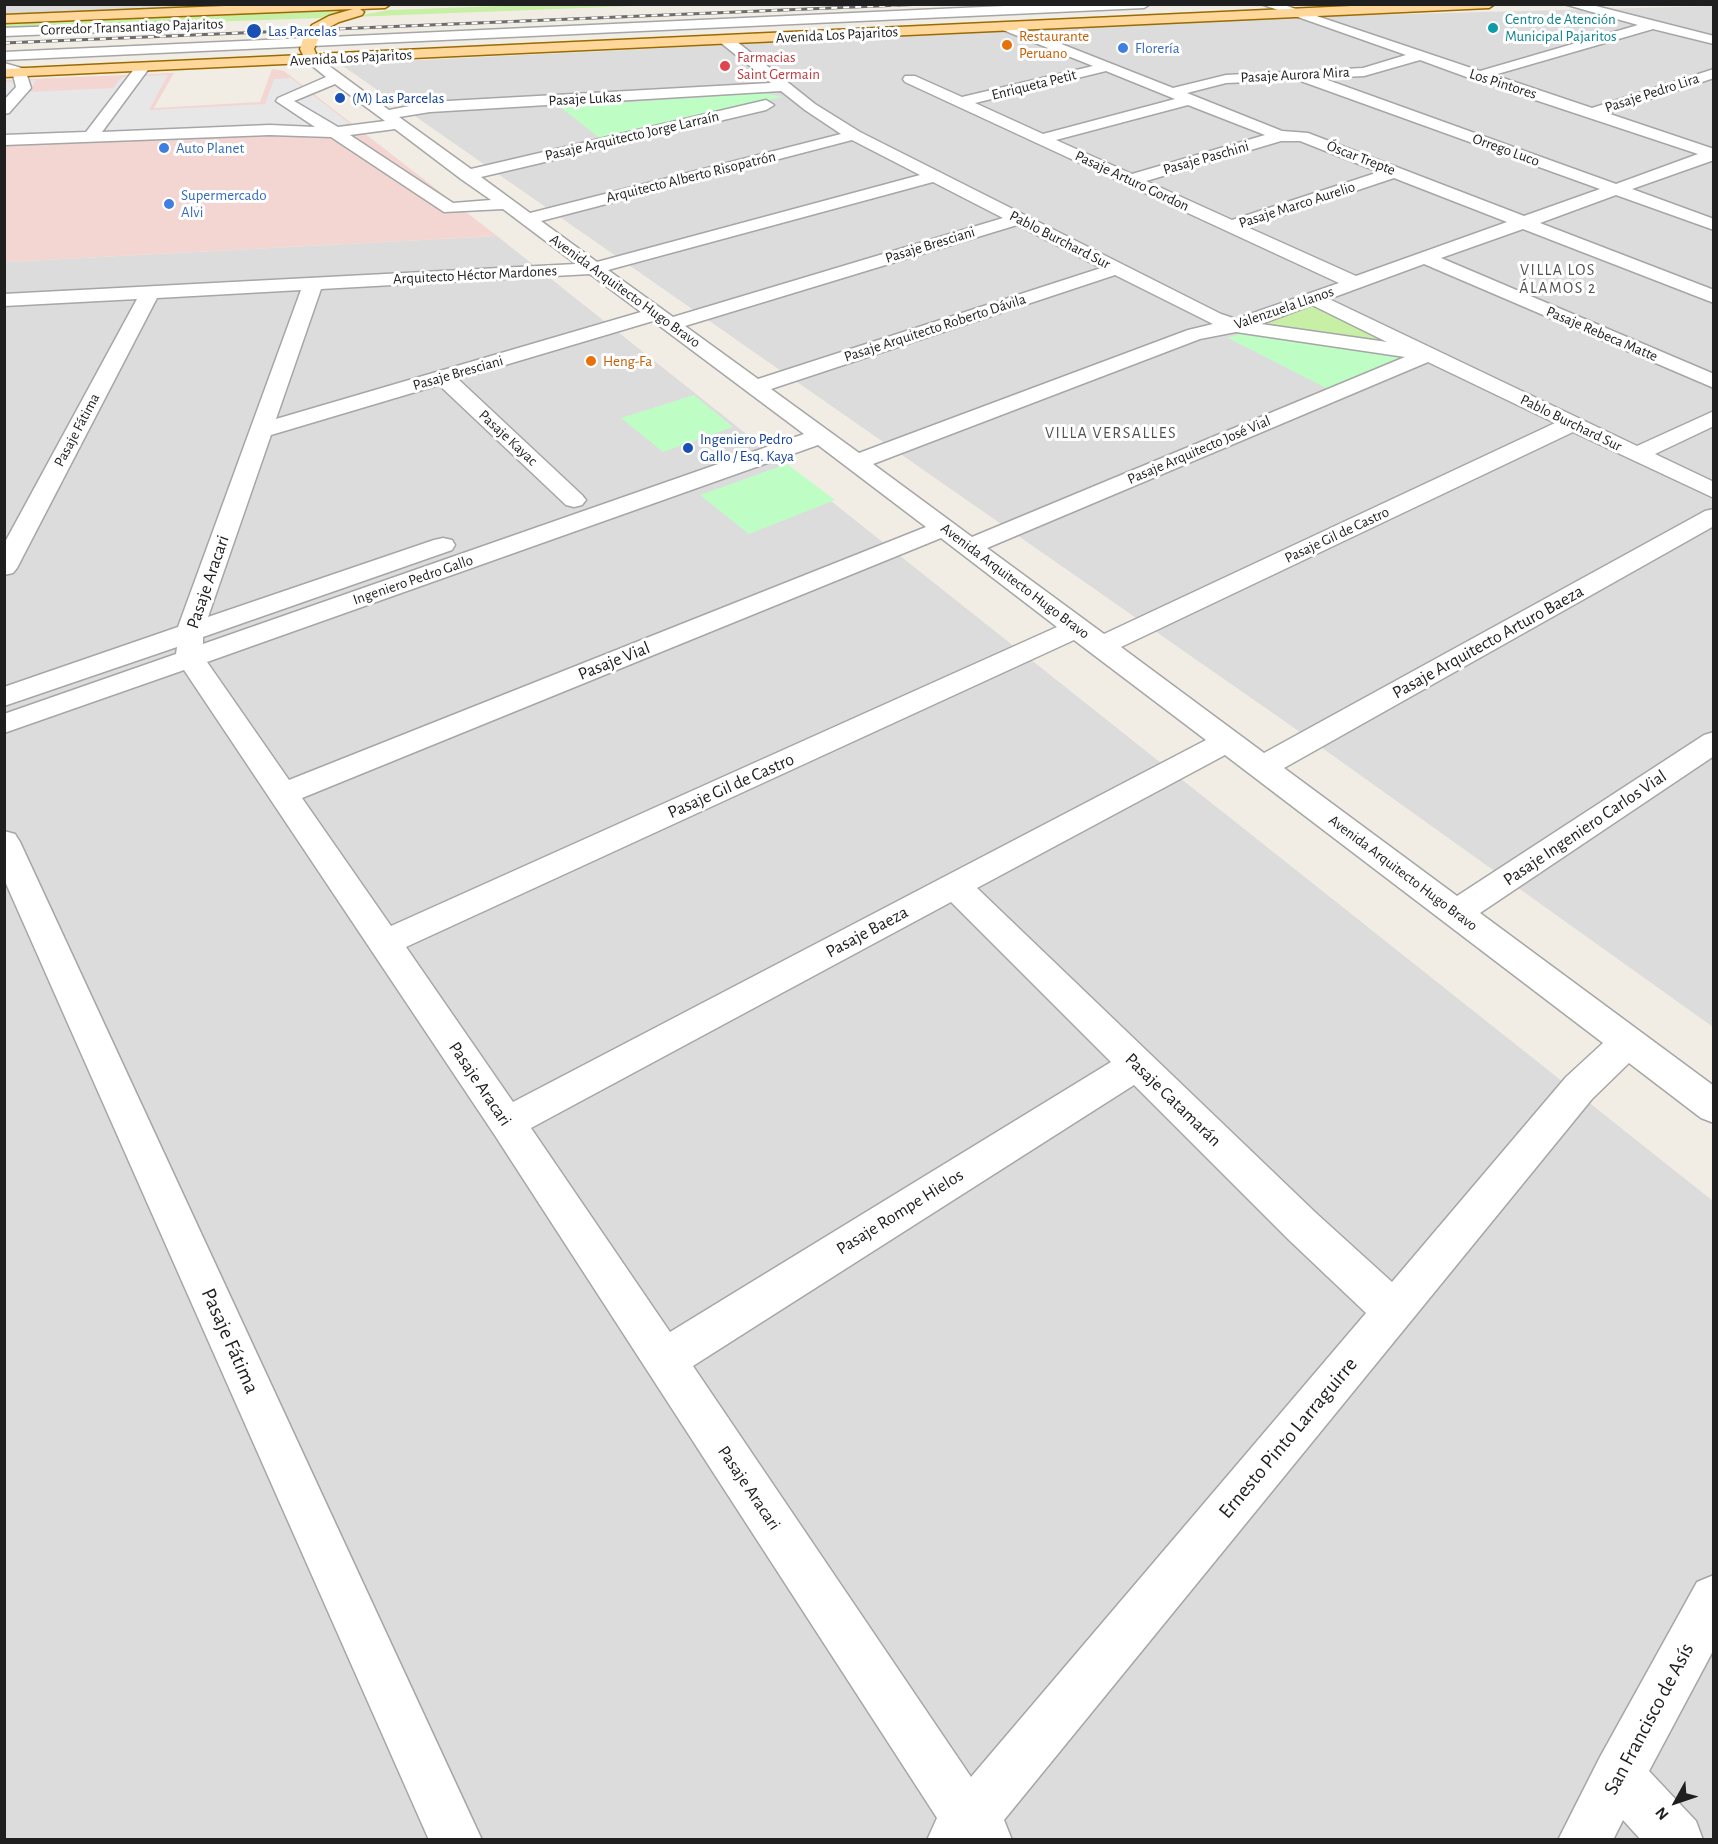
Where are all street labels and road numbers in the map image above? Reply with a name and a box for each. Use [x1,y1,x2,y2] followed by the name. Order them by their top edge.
[40,15,224,39] street label: Corredor Transantiago Pajaritos
[775,23,899,47] street label: Avenida Los Pajaritos
[289,46,413,70] street label: Avenida Los Pajaritos
[1240,63,1350,87] street label: Pasaje Aurora Mira
[1467,65,1539,103] street label: Los Pintores
[990,66,1078,104] street label: Enriqueta Petit
[1603,69,1701,117] street label: Pasaje Pedro Lira
[548,88,622,110] street label: Pasaje Lukas
[543,107,721,165] street label: Pasaje Arquitecto Jorge Larraín
[1470,130,1542,170] street label: Orrego Luco
[1161,137,1251,179] street label: Pasaje Paschini
[1324,137,1398,179] street label: Óscar Trepte
[604,147,778,207] street label: Arquitecto Alberto Risopatrón
[1072,147,1192,215] street label: Pasaje Arturo Gordon
[1236,178,1358,232] street label: Pasaje Marco Aurelio
[1007,207,1113,273] street label: Pablo Burchard Sur
[883,223,977,267] street label: Pasaje Bresciani
[546,230,704,352] street label: Avenida Arquitecto Hugo Bravo
[393,262,557,288] street label: Arquitecto Héctor Mardones
[1232,283,1336,333] street label: Valenzuela Llanos
[842,290,1028,366] street label: Pasaje Arquitecto Roberto Dávila
[1544,302,1660,366] street label: Pasaje Rebeca Matte
[411,352,505,394] street label: Pasaje Bresciani
[50,390,104,470] street label: Pasaje Fátima
[1517,391,1625,455] street label: Pablo Burchard Sur
[475,406,541,470] street label: Pasaje Kayac
[1125,412,1273,488] street label: Pasaje Arquitecto José Vial
[1282,503,1392,567] street label: Pasaje Gil de Castro
[937,519,1093,643] street label: Avenida Arquitecto Hugo Bravo
[182,532,234,632] street label: Pasaje Aracari
[351,551,475,609] street label: Ingeniero Pedro Gallo
[1389,580,1587,704] street label: Pasaje Arquitecto Arturo Baeza
[575,637,653,685] street label: Pasaje Vial
[664,748,798,824] street label: Pasaje Gil de Castro
[1499,765,1671,891] street label: Pasaje Ingeniero Carlos Vial
[1325,811,1481,935] street label: Avenida Arquitecto Hugo Bravo
[822,901,912,963] street label: Pasaje Baeza
[444,1038,516,1130] street label: Pasaje Aracari
[1120,1049,1226,1151] street label: Pasaje Catamarán
[832,1164,968,1260] street label: Pasaje Rompe Hielos
[196,1284,264,1398] street label: Pasaje Fátima
[1213,1352,1363,1524] street label: Ernesto Pinto Larraguirre
[713,1442,785,1534] street label: Pasaje Aracari
[1598,1639,1700,1799] street label: San Francisco de Asís

